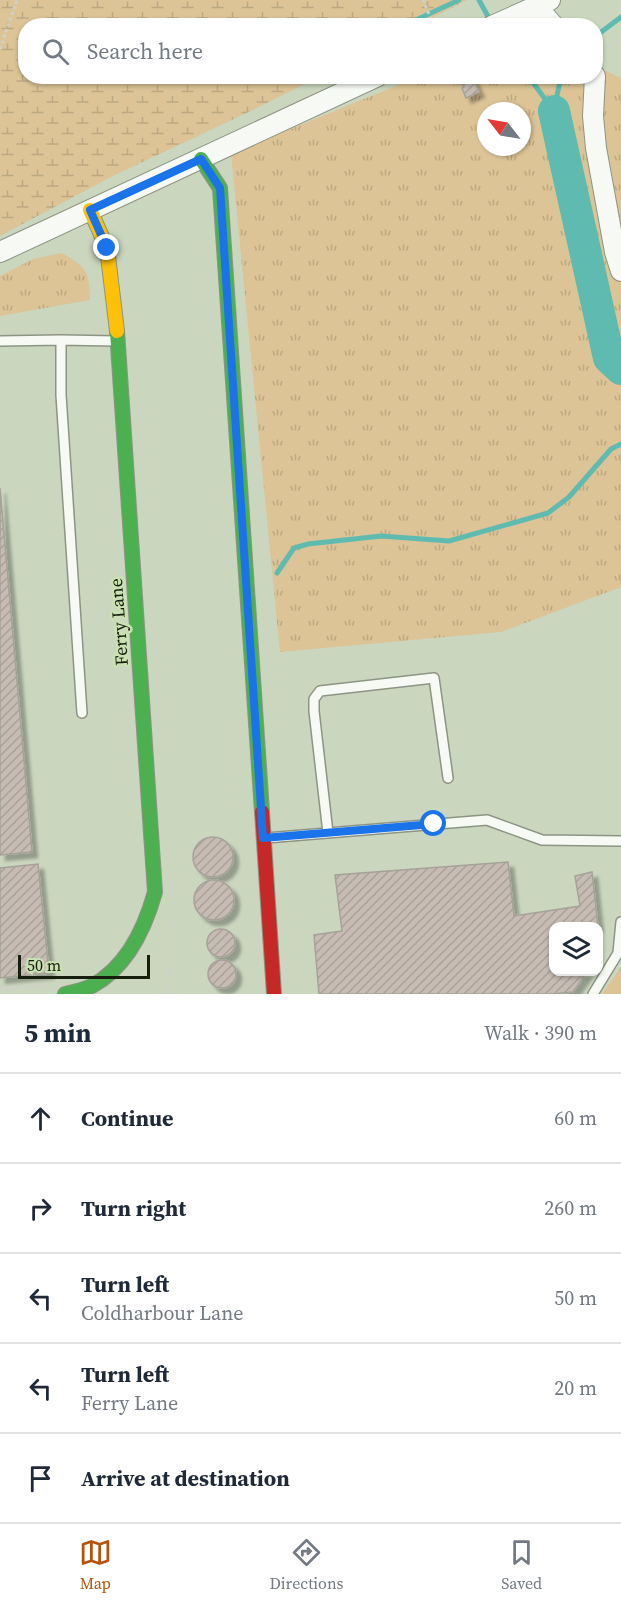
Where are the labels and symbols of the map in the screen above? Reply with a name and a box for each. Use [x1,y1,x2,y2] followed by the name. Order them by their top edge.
[477,102,531,156] north arrow
[93,234,119,260] route end
[103,577,134,667] street label: Ferry Lane
[420,810,446,836] route start
[18,952,150,980] scale bar

